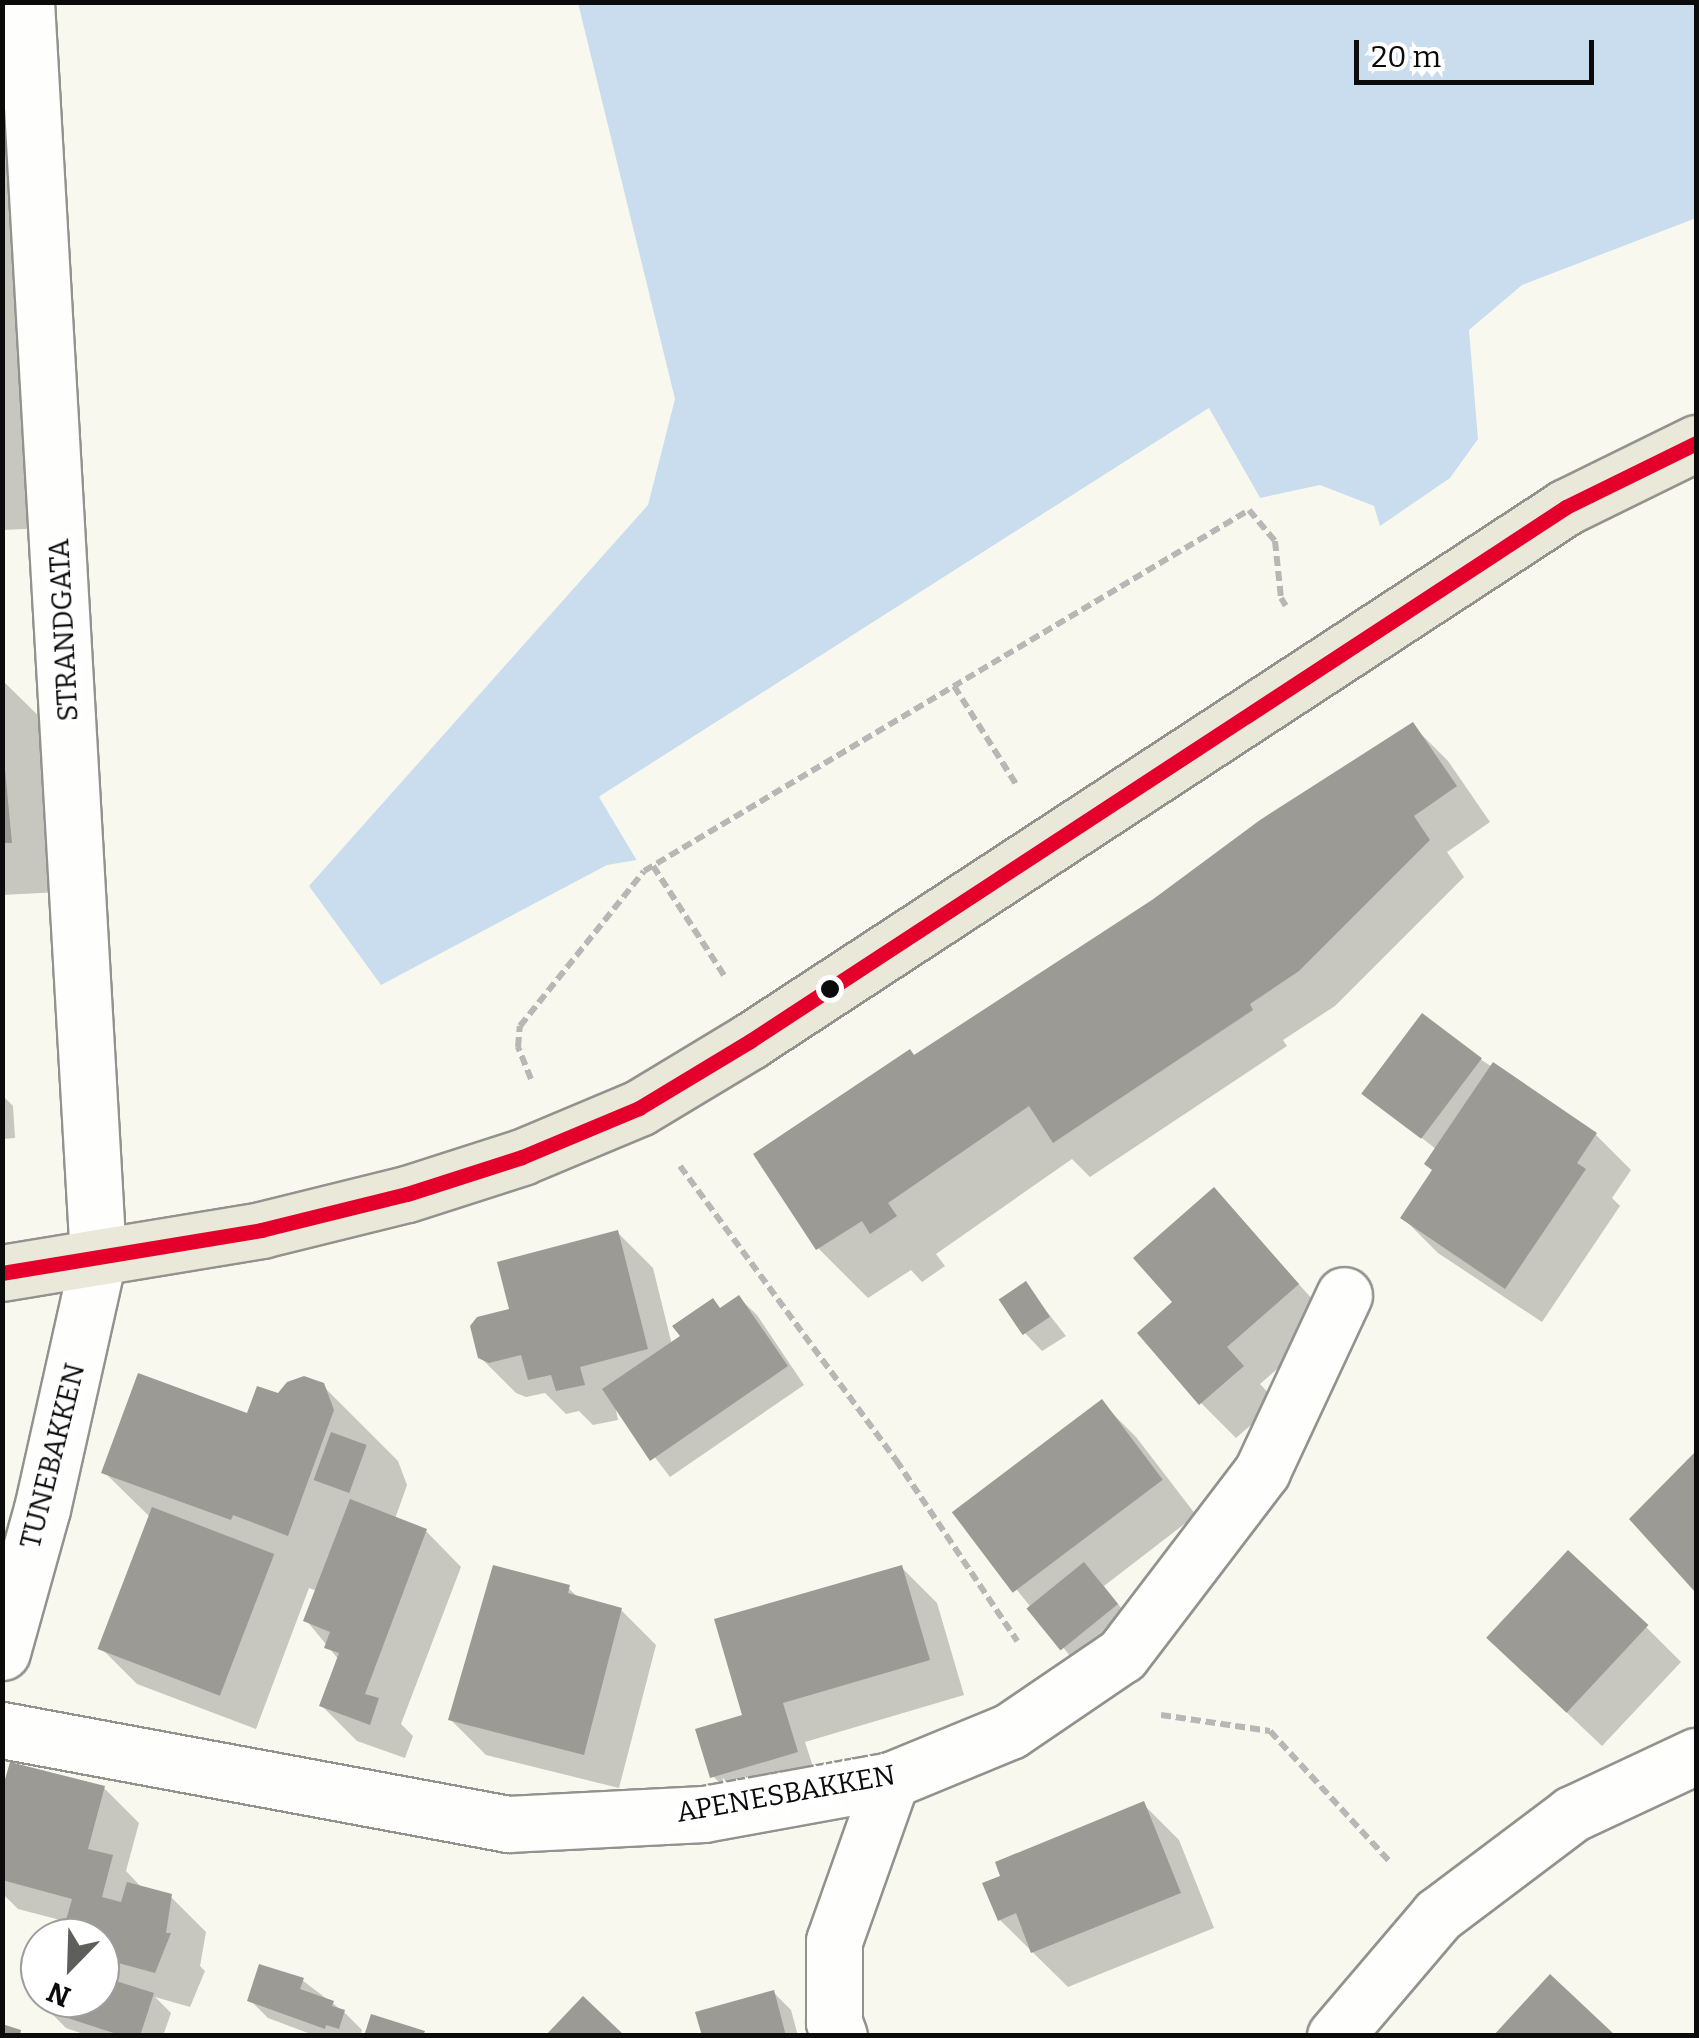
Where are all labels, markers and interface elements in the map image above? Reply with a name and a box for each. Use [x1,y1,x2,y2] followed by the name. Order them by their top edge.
[1359,20,1599,82] scale bar
[1371,39,1441,75] text: 20 m
[42,538,86,722] street label: STRANDGATA
[820,979,840,999] unlabelled marker
[14,1360,92,1552] street label: TUNEBAKKEN
[674,1758,898,1830] street label: APENESBAKKEN
[20,1918,120,2018] north arrow
[42,1975,75,2014] text: N

